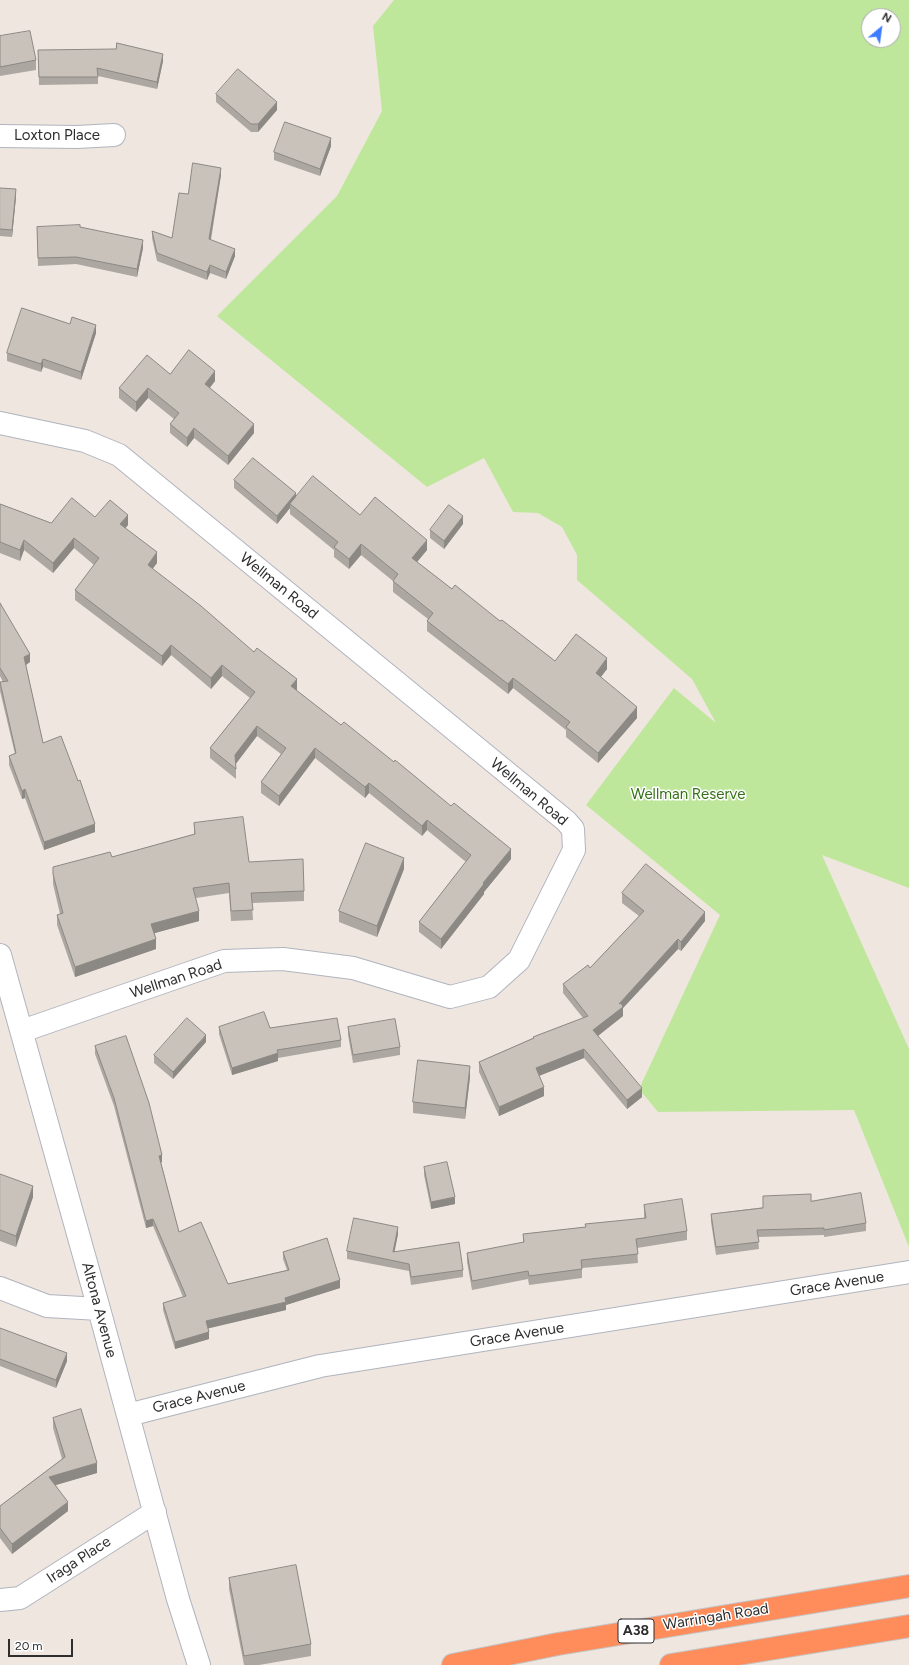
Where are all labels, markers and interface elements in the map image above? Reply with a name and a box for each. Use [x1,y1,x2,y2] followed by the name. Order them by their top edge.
[861,8,901,48] north arrow
[880,10,893,26] text: N
[14,127,100,145] street label: Loxton Place
[236,549,322,623] street label: Wellman Road
[487,754,571,830] street label: Wellman Road
[631,786,745,804] park label: Wellman Reserve
[128,956,224,1002] street label: Wellman Road
[78,1260,120,1360] street label: Altona Avenue
[789,1268,885,1300] street label: Grace Avenue
[469,1319,565,1351] street label: Grace Avenue
[151,1377,247,1417] street label: Grace Avenue
[44,1533,114,1587] street label: Iraga Place
[662,1600,770,1634] street label: Warringah Road
[618,1619,654,1643] road number: A38
[10,1631,75,1657] scale bar
[15,1639,43,1653] text: 20 m

